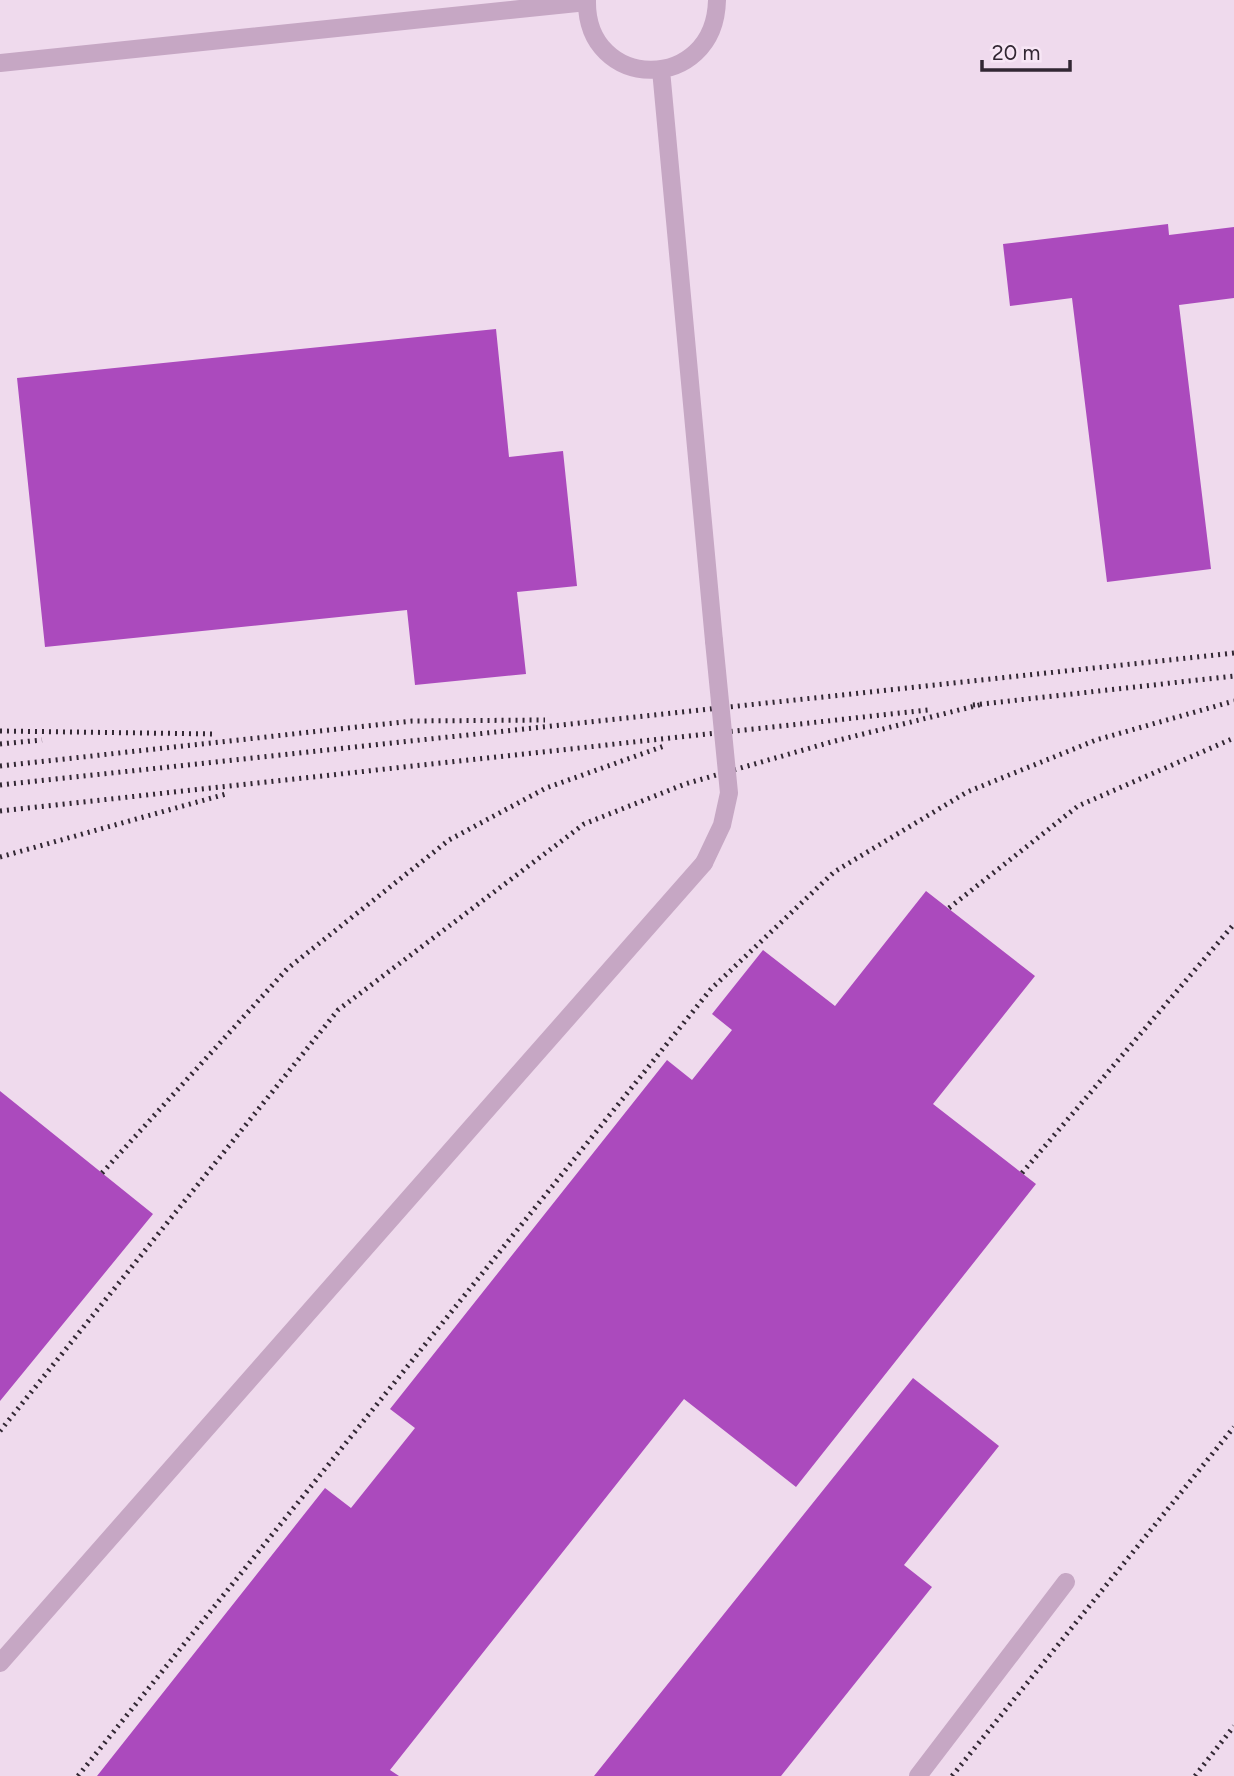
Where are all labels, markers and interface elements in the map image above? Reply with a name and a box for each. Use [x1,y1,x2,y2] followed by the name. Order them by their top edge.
[982,28,1070,72] scale bar
[992,40,1040,65] text: 20 m

